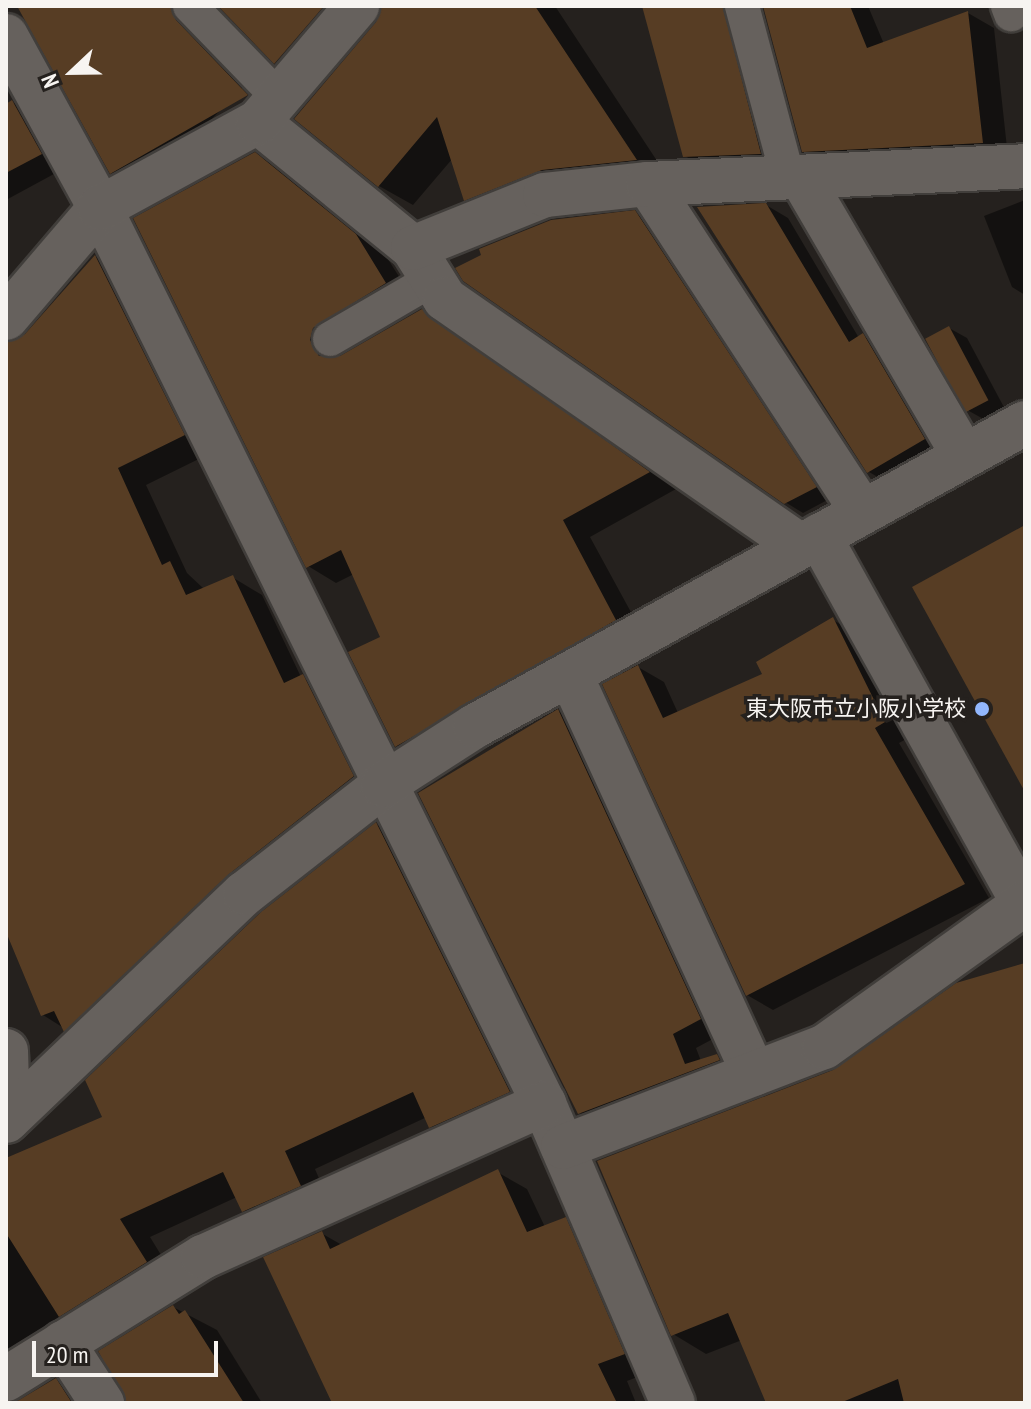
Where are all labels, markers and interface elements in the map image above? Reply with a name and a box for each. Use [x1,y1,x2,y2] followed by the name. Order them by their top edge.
[32,32,112,112] north arrow
[35,70,65,92] text: N
[746,696,966,722] place label: 東大阪市立小阪小学校
[973,700,991,718] marker: 東大阪市立小阪小学校
[36,1325,222,1375] scale bar
[46,1339,88,1370] text: 20 m

